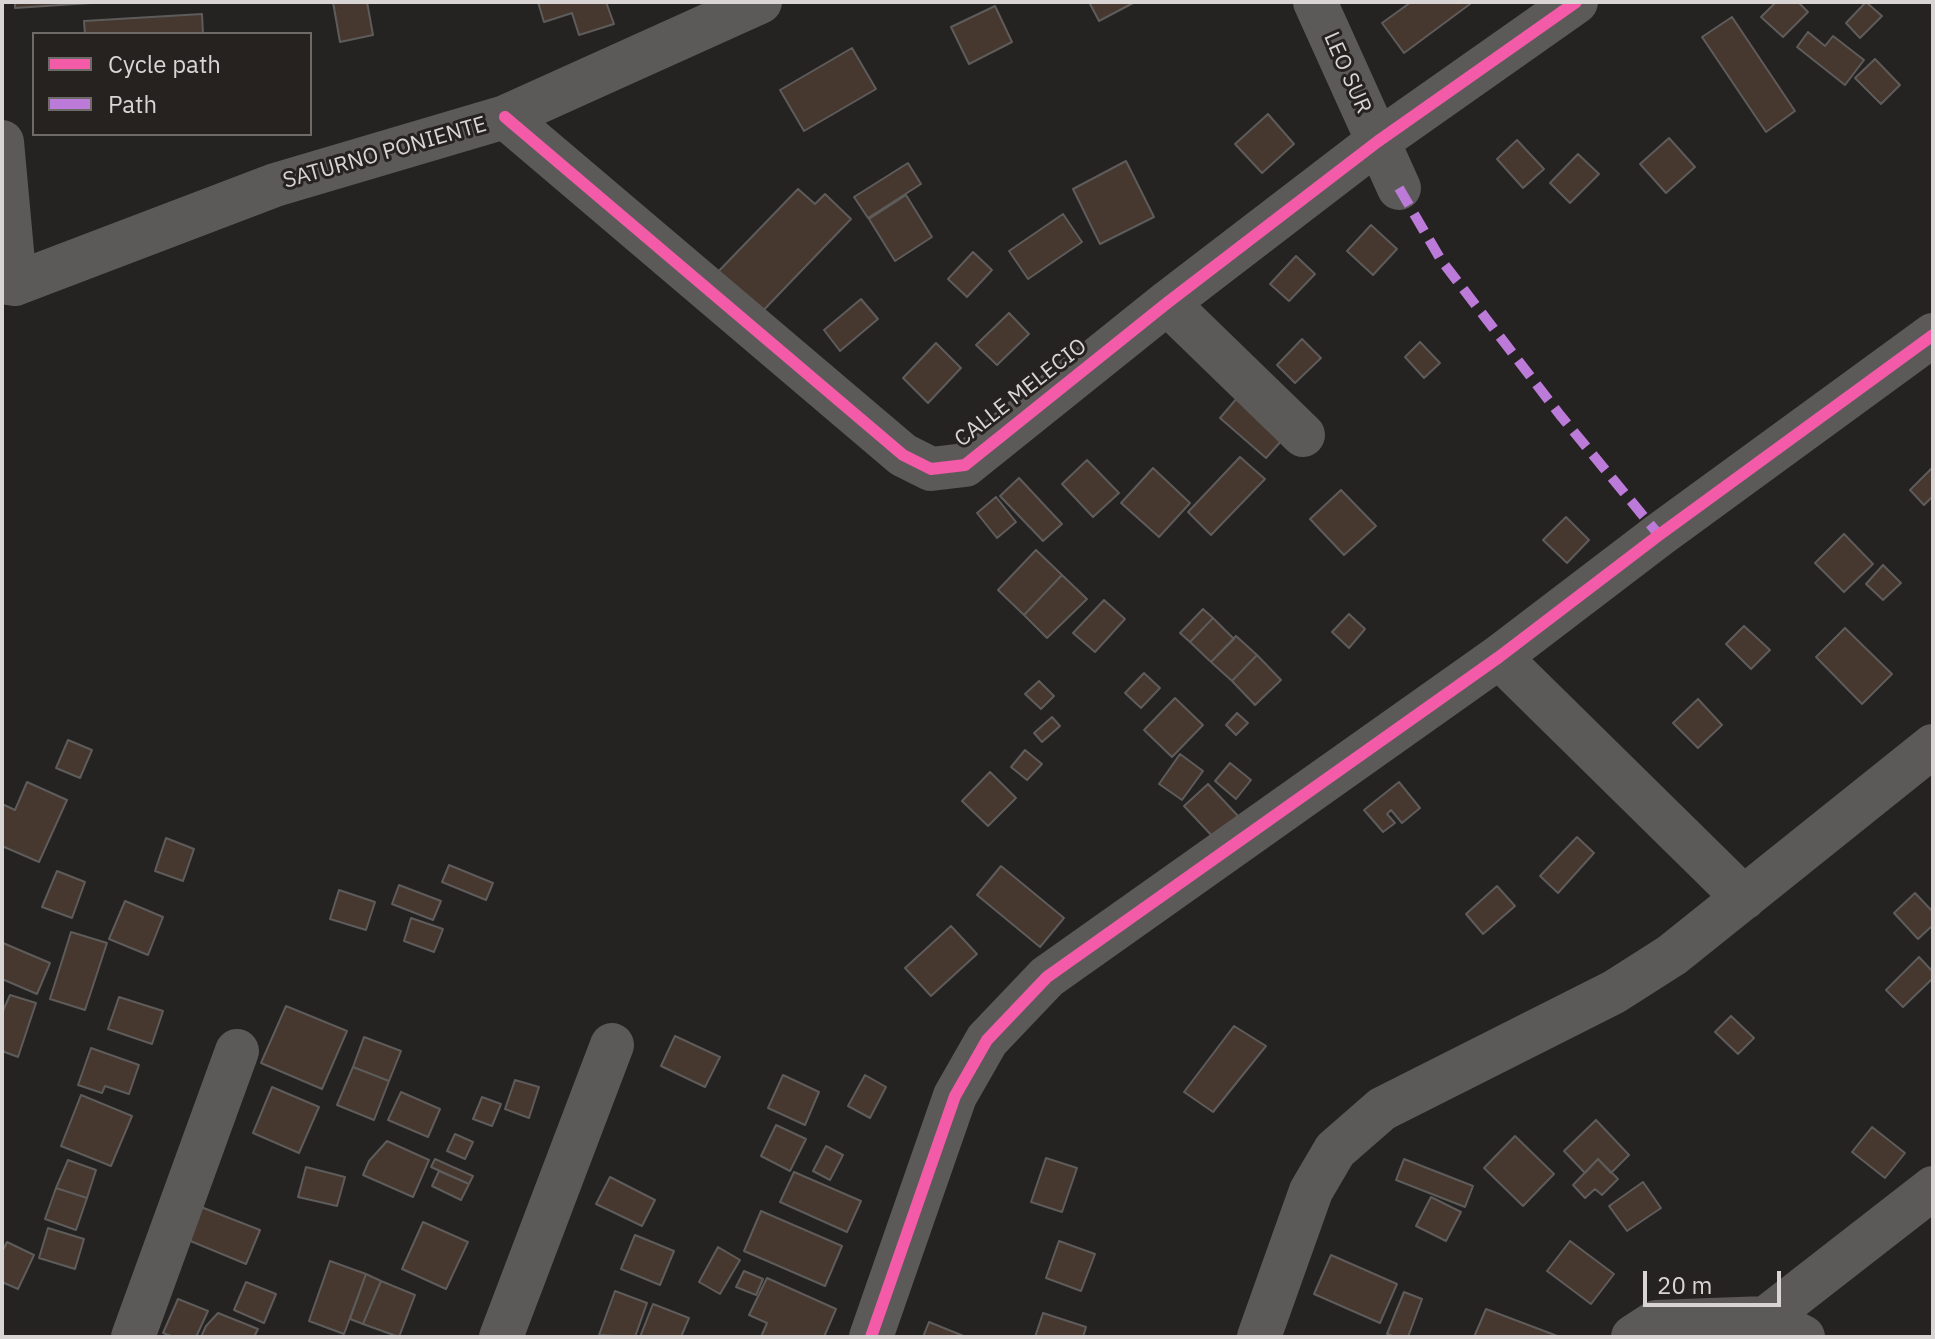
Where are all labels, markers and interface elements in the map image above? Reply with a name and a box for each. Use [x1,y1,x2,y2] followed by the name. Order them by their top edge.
[1317,28,1377,118] street label: LEO SUR
[32,32,312,136] legend
[108,48,221,80] text: Cycle path
[108,88,157,120] text: Path
[280,111,490,195] street label: SATURNO PONIENTE
[950,333,1092,453] street label: CALLE MELECIO
[1647,1255,1785,1305] scale bar
[1657,1269,1712,1301] text: 20 m

